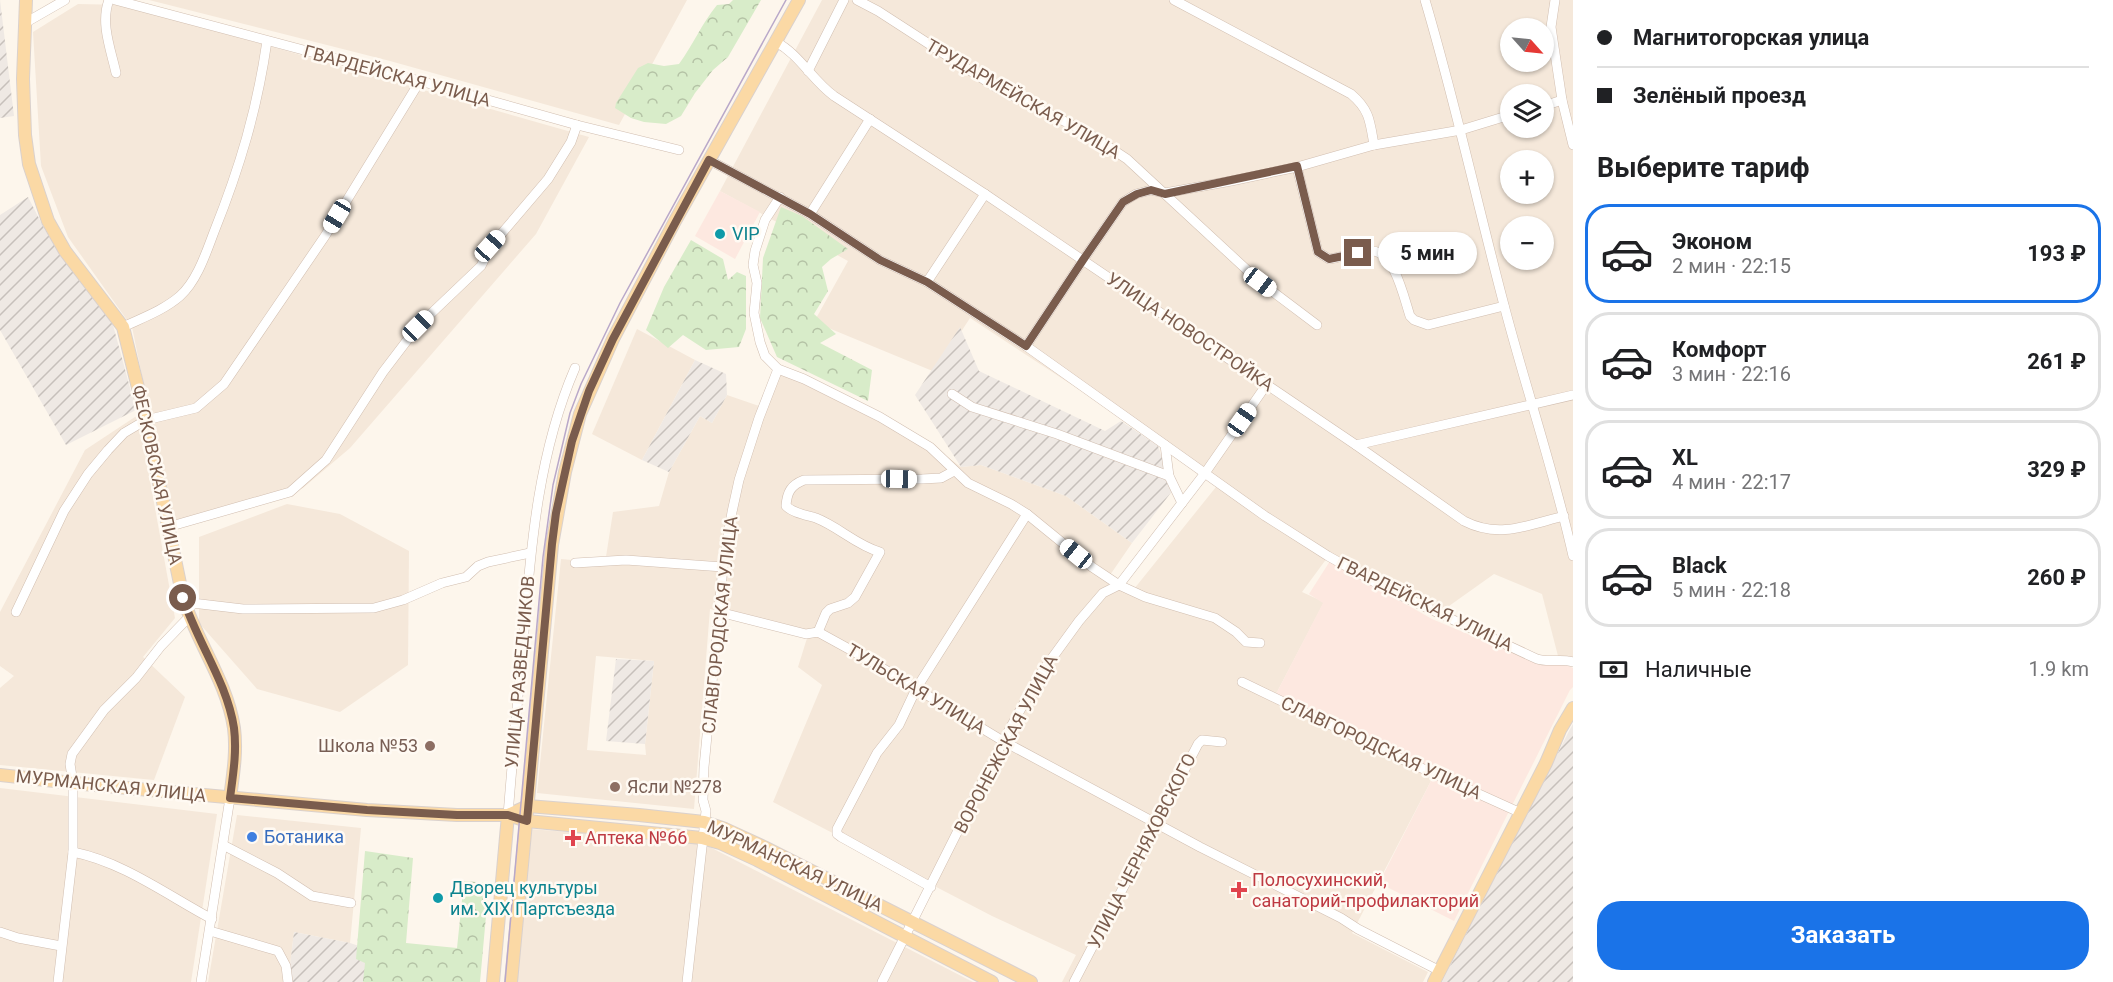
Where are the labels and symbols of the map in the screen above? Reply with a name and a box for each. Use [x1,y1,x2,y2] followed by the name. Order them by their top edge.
[1500,18,1554,72] north arrow
[922,34,1124,163] street label: ТРУДАРМЕЙСКАЯ УЛИЦА
[301,40,493,111] street label: ГВАРДЕЙСКАЯ УЛИЦА
[320,196,354,236] car
[732,223,760,244] place label: VIP
[471,227,509,265] car
[713,227,727,241] marker: VIP
[1379,232,1478,274] callout: 5 мин
[1344,239,1371,266] route end
[1240,264,1280,300] car
[1103,268,1278,395] street label: УЛИЦА НОВОСТРОЙКА
[399,307,437,345] car
[128,383,187,567] street label: ФЕСКОВСКАЯ УЛИЦА
[1224,400,1260,440] car
[881,470,917,488] car
[698,515,741,735] street label: СЛАВГОРОДСКАЯ УЛИЦА
[1056,536,1096,572] car
[1334,552,1517,655] street label: ГВАРДЕЙСКАЯ УЛИЦА
[501,575,538,769] street label: УЛИЦА РАЗВЕДЧИКОВ
[169,584,196,611] route start
[843,639,990,738] street label: ТУЛЬСКАЯ УЛИЦА
[950,651,1062,837] street label: ВОРОНЕЖСКАЯ УЛИЦА
[1278,692,1485,803] street label: СЛАВГОРОДСКАЯ УЛИЦА
[318,735,418,756] place label: Школа №53
[423,739,437,753] marker: Школа №53
[1083,750,1200,952] street label: УЛИЦА ЧЕРНЯХОВСКОГО
[15,765,208,806] street label: МУРМАНСКАЯ УЛИЦА
[627,776,722,797] place label: Ясли №278
[608,780,622,794] marker: Ясли №278
[704,816,887,916] street label: МУРМАНСКАЯ УЛИЦА
[264,826,344,847] place label: Ботаника
[585,827,687,848] place label: Аптека №66
[245,830,259,844] marker: Ботаника
[566,831,580,845] marker: Аптека №66
[1252,869,1479,911] place label: Полосухинский, санаторий-профилакторий
[450,877,615,919] place label: Дворец культуры им. XIX Партсъезда
[1230,881,1248,899] marker: Полосухинский, санаторий-профилакторий
[431,891,445,905] marker: Дворец культуры им. XIX Партсъезда

